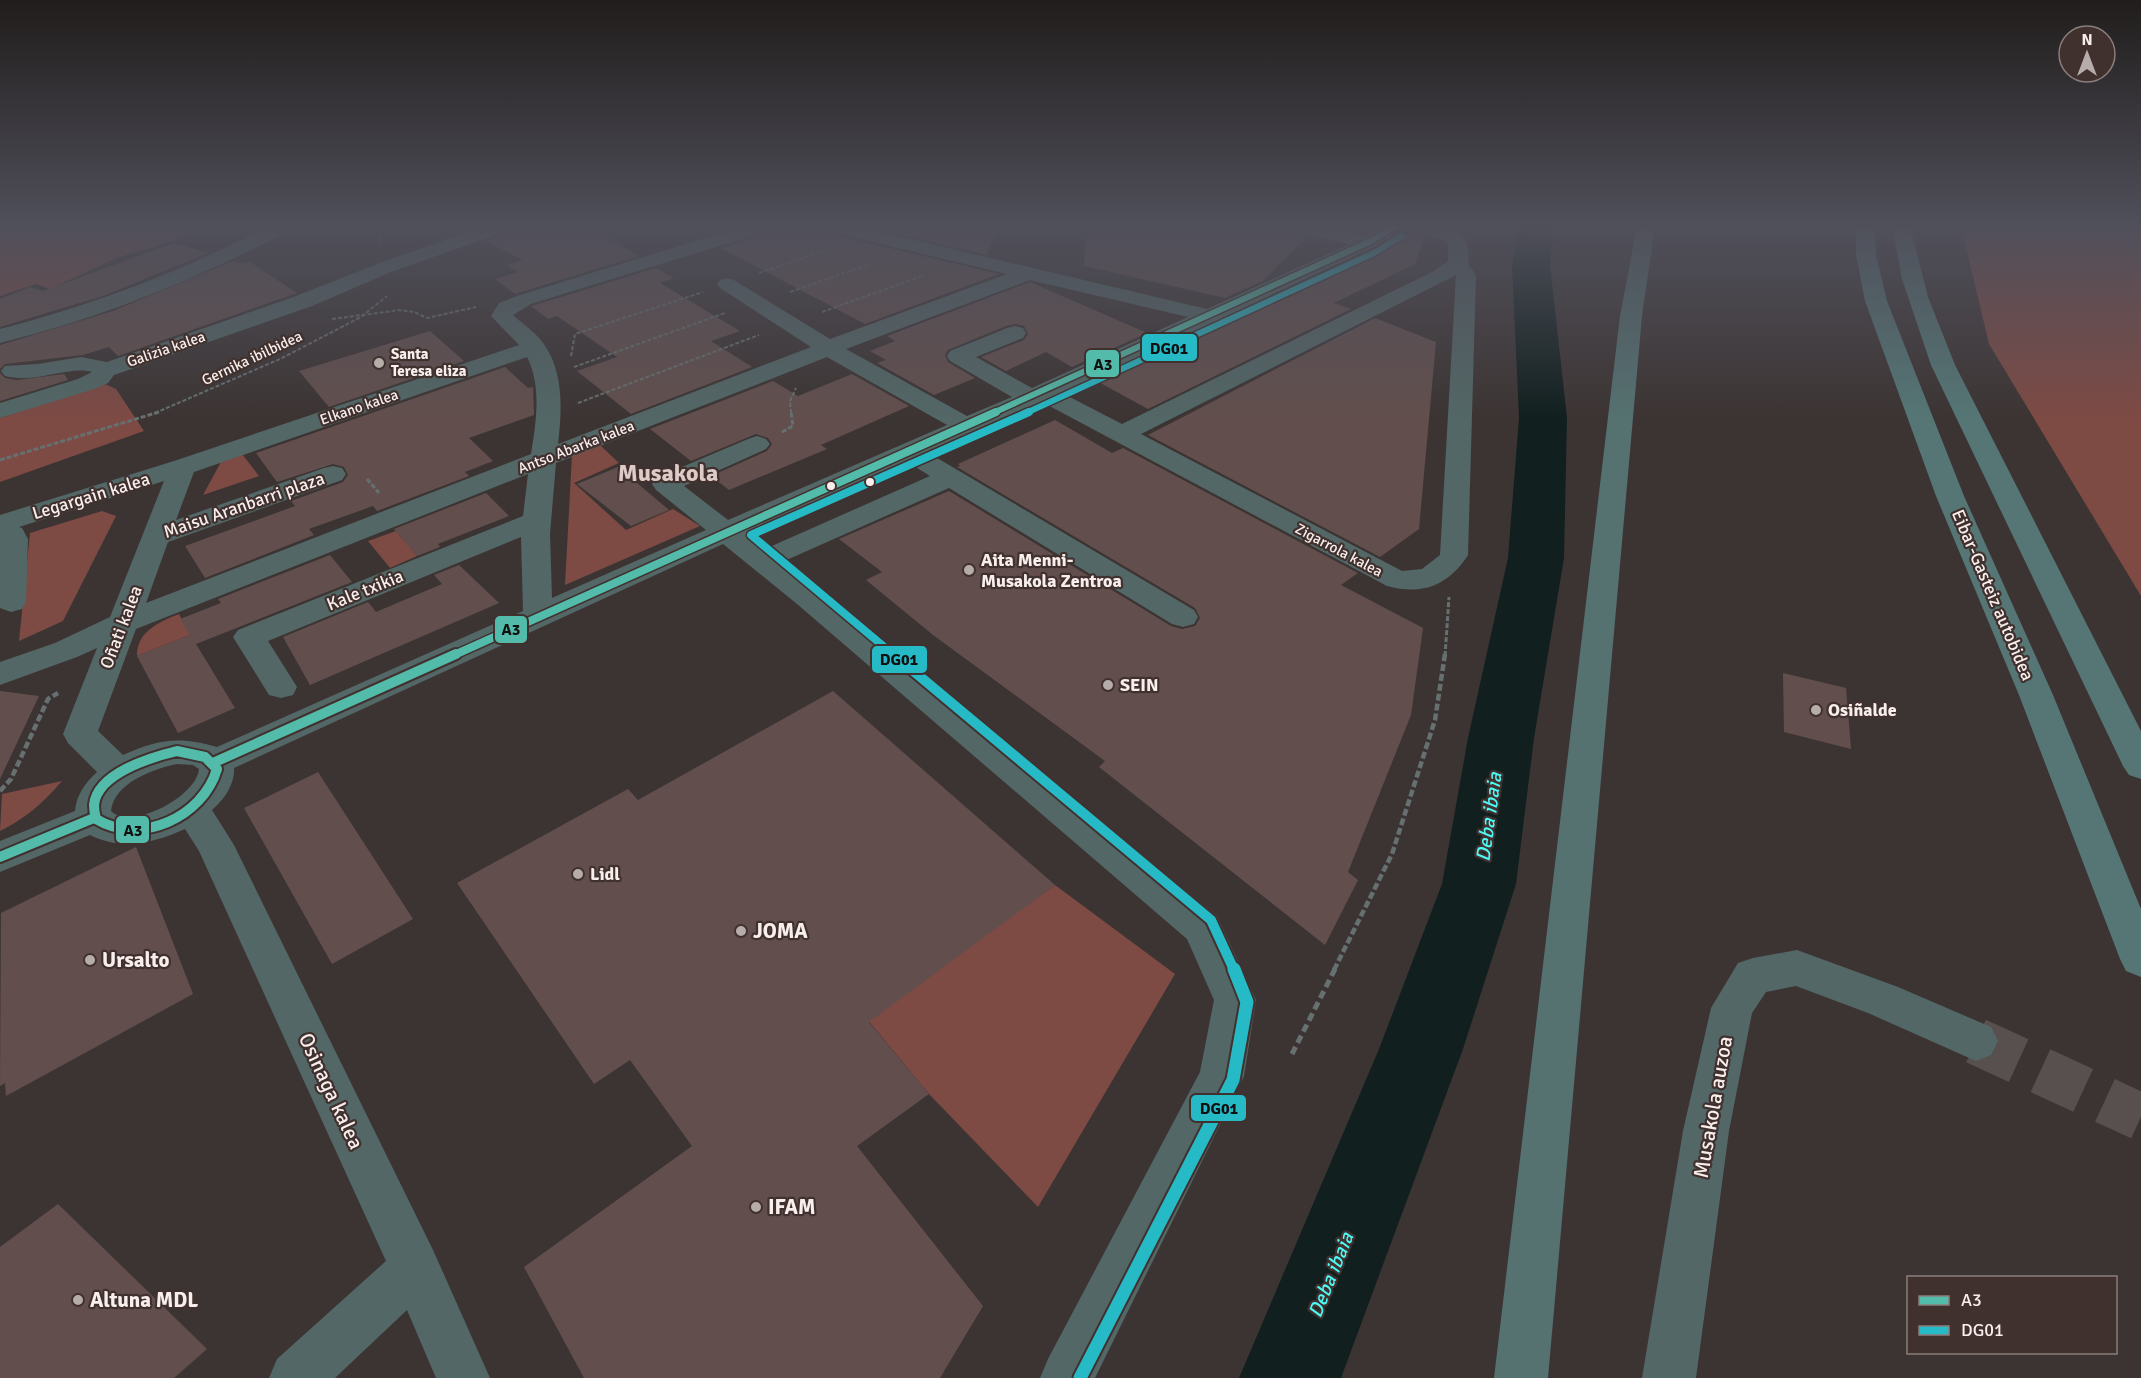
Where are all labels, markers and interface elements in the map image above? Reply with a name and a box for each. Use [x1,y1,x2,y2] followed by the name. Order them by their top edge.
[2057,24,2117,84] north arrow
[2081,30,2093,50] text: N
[124,327,208,371] street label: Galizia kalea
[199,327,305,389] street label: Gernika ibilbidea
[1141,333,1198,362] line badge: DG01
[1150,339,1189,359] text: DG01
[391,345,467,380] place label: Santa Teresa eliza
[1085,349,1120,378] line badge: A3
[1094,355,1112,375] text: A3
[372,356,386,370] marker: Santa Teresa eliza
[317,385,401,429] street label: Elkano kalea
[515,416,637,478] street label: Antso Abarka kalea
[618,458,718,488] district label: Musakola
[161,467,327,543] street label: Maisu Aranbarri plaza
[30,468,152,524] street label: Legargain kalea
[864,476,876,488] unlabelled marker
[825,480,837,492] unlabelled marker
[1947,506,2039,684] street label: Eibar-Gasteiz autobidea
[1292,519,1386,581] street label: Zigarrola kalea
[981,549,1122,592] place label: Aita Menni- Musakola Zentroa
[962,563,976,577] marker: Aita Menni- Musakola Zentroa
[323,565,407,615] street label: Kale txikia
[95,582,147,672] street label: Oñati kalea
[494,615,528,644] line badge: A3
[502,620,520,640] text: A3
[871,645,928,674] line badge: DG01
[880,650,919,670] text: DG01
[1120,674,1159,696] place label: SEIN
[1101,678,1115,692] marker: SEIN
[1828,699,1897,721] place label: Osiñalde
[1809,703,1823,717] marker: Osiñalde
[1470,770,1508,863] water label: Deba ibaia
[115,815,150,844] line badge: A3
[124,821,142,841] text: A3
[590,863,620,885] place label: Lidl
[571,867,585,881] marker: Lidl
[753,918,808,944] place label: JOMA
[734,924,748,938] marker: JOMA
[102,947,170,973] place label: Ursalto
[83,953,97,967] marker: Ursalto
[293,1029,369,1153] street label: Osinaga kalea
[1688,1034,1738,1180] street label: Musakola auzoa
[1190,1094,1247,1122] line badge: DG01
[1200,1099,1239,1119] text: DG01
[768,1194,815,1220] place label: IFAM
[749,1200,763,1214] marker: IFAM
[1303,1228,1360,1321] water label: Deba ibaia
[1907,1276,2117,1354] legend
[90,1287,198,1313] place label: Altuna MDL
[1961,1289,1982,1311] text: A3
[71,1293,85,1307] marker: Altuna MDL
[1961,1319,2004,1341] text: DG01

